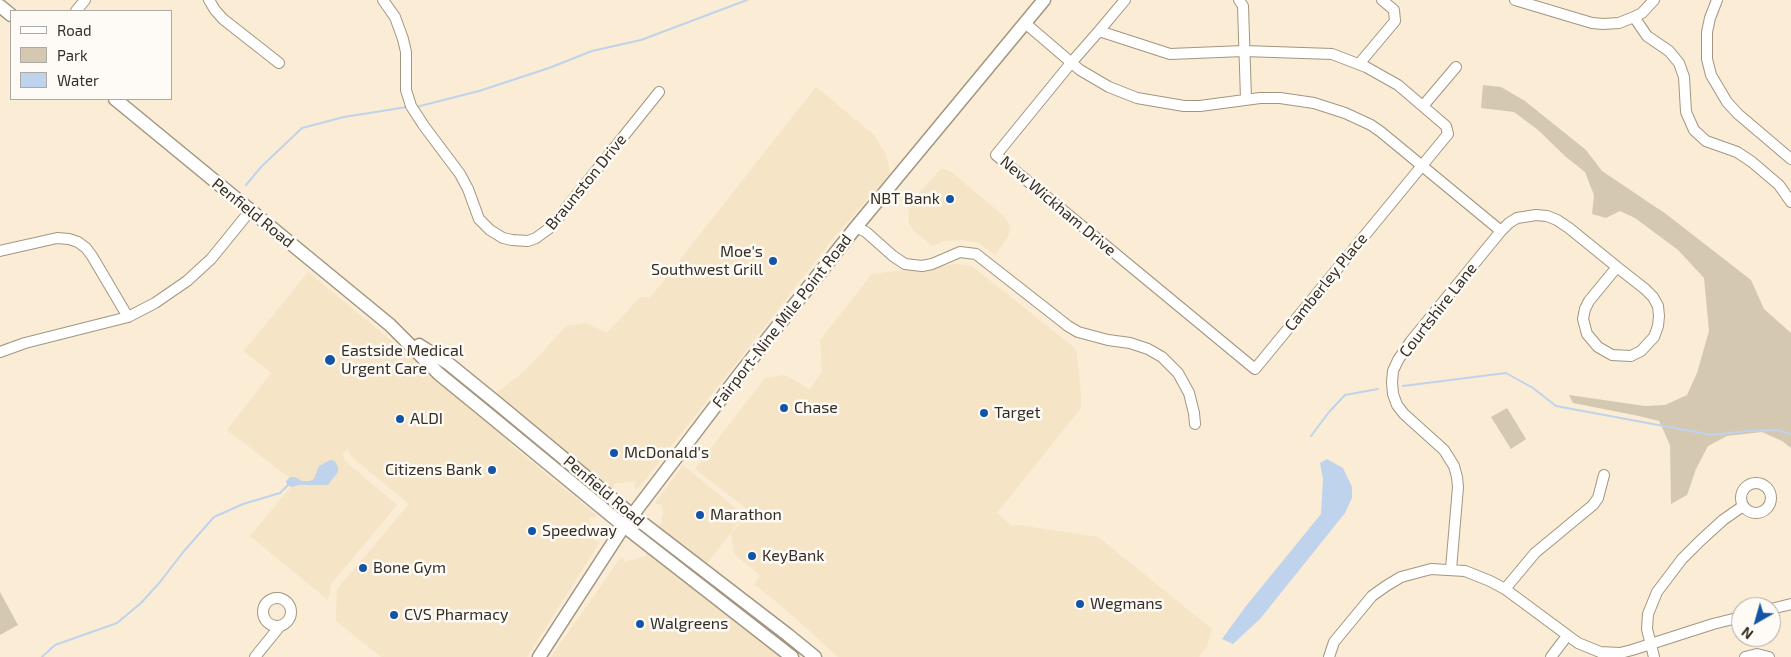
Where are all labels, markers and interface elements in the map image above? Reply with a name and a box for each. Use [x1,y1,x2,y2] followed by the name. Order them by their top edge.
[10,10,172,100] legend
[57,21,92,39] text: Road
[57,46,88,64] text: Park
[57,71,99,89] text: Water
[542,130,630,234] street label: Braunston Drive
[996,152,1120,260] street label: New Wickham Drive
[208,174,298,252] street label: Penfield Road
[870,189,940,209] place label: NBT Bank
[944,193,956,205] marker: NBT Bank
[1281,229,1371,335] street label: Camberley Place
[708,230,856,412] street label: Fairport-Nine Mile Point Road
[651,242,763,280] place label: Moe's Southwest Grill
[767,255,779,267] marker: Moe's Southwest Grill
[1395,259,1481,361] street label: Courtshire Lane
[341,341,464,379] place label: Eastside Medical Urgent Care
[323,353,337,367] marker: Eastside Medical Urgent Care
[794,398,838,418] place label: Chase
[778,402,790,414] marker: Chase
[994,403,1040,423] place label: Target
[978,407,990,419] marker: Target
[410,409,443,429] place label: ALDI
[394,413,406,425] marker: ALDI
[624,443,709,463] place label: McDonald's
[608,447,620,459] marker: McDonald's
[560,452,648,530] street label: Penfield Road
[385,460,482,480] place label: Citizens Bank
[486,464,498,476] marker: Citizens Bank
[710,505,782,525] place label: Marathon
[694,509,706,521] marker: Marathon
[542,521,617,541] place label: Speedway
[526,525,538,537] marker: Speedway
[762,546,824,566] place label: KeyBank
[746,550,758,562] marker: KeyBank
[373,558,446,578] place label: Bone Gym
[357,562,369,574] marker: Bone Gym
[1090,594,1163,614] place label: Wegmans
[1731,597,1781,647] north arrow
[1074,598,1086,610] marker: Wegmans
[404,605,508,625] place label: CVS Pharmacy
[388,609,400,621] marker: CVS Pharmacy
[650,614,728,634] place label: Walgreens
[634,618,646,630] marker: Walgreens
[1738,624,1756,643] text: N

